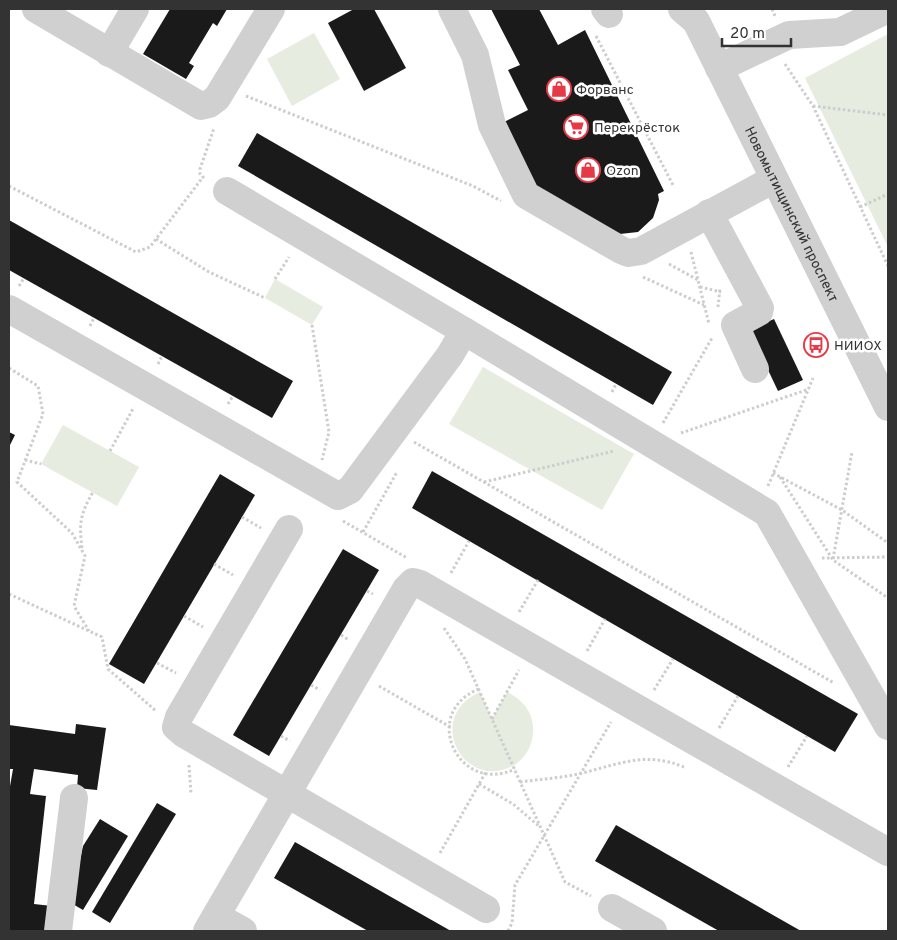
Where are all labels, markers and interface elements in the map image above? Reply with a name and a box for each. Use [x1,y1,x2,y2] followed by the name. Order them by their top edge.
[722,15,791,47] scale bar
[730,25,765,44] text: 20 m
[546,76,572,102] shop icon: Форванс
[576,82,634,99] place label: Форванс
[563,114,589,140] supermarket icon: Перекрёсток
[594,120,680,137] place label: Перекрёсток
[740,124,841,305] street label: Новомытищинский проспект
[575,157,601,183] shop icon: Ozon
[606,163,639,180] place label: Ozon
[803,332,829,358] bus stop icon: НИИОХ
[834,338,882,355] place label: НИИОХ

